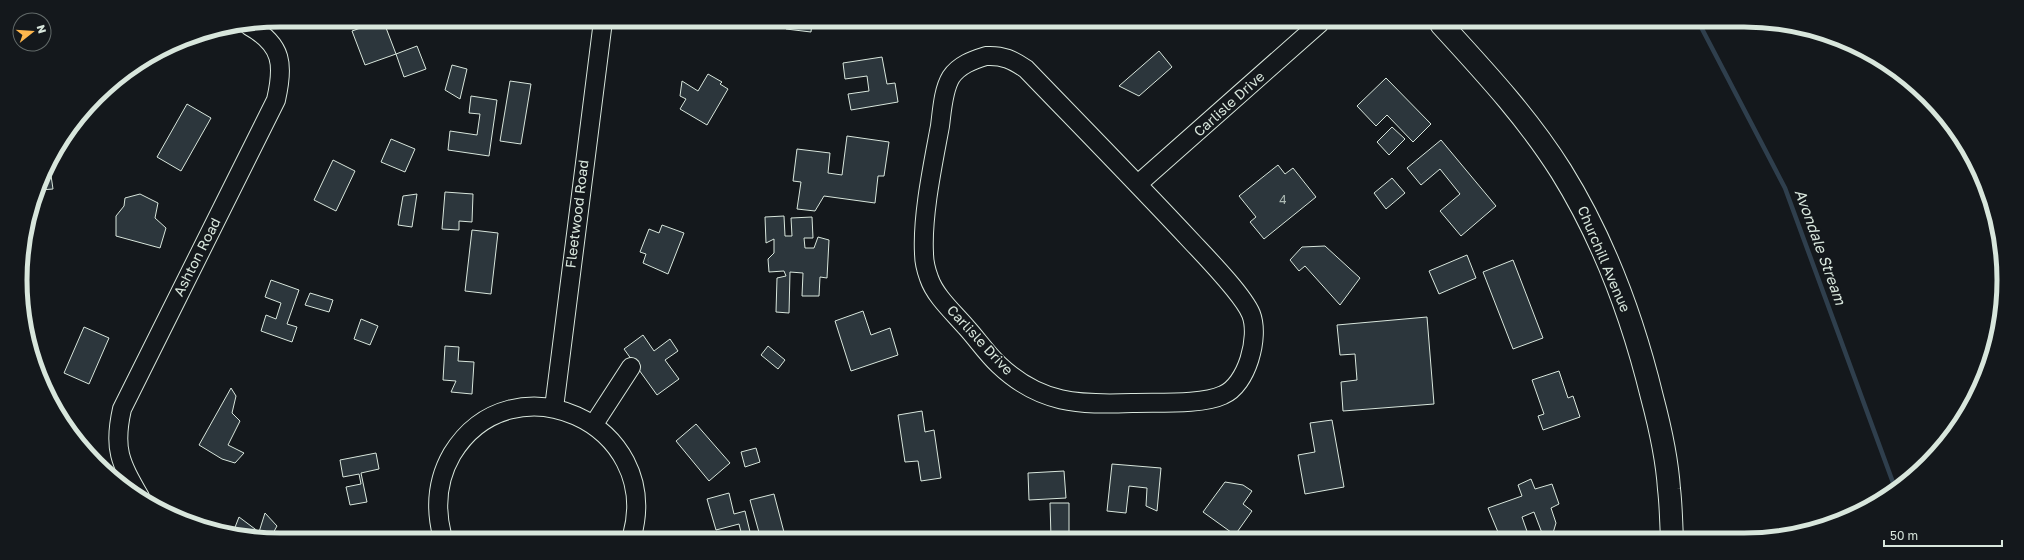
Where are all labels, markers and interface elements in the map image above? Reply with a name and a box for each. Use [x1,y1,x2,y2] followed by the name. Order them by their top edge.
[12,12,52,52] north arrow
[35,23,49,35] text: N
[1190,67,1267,140] street label: Carlisle Drive
[561,159,592,269] street label: Fleetwood Road
[1792,186,1850,308] water label: Avondale Stream
[1279,192,1287,207] house number: 4
[1574,203,1635,315] street label: Churchill Avenue
[170,215,224,299] street label: Ashton Road
[944,301,1017,378] street label: Carlisle Drive
[1884,522,2002,548] scale bar
[1890,528,1918,543] text: 50 m

